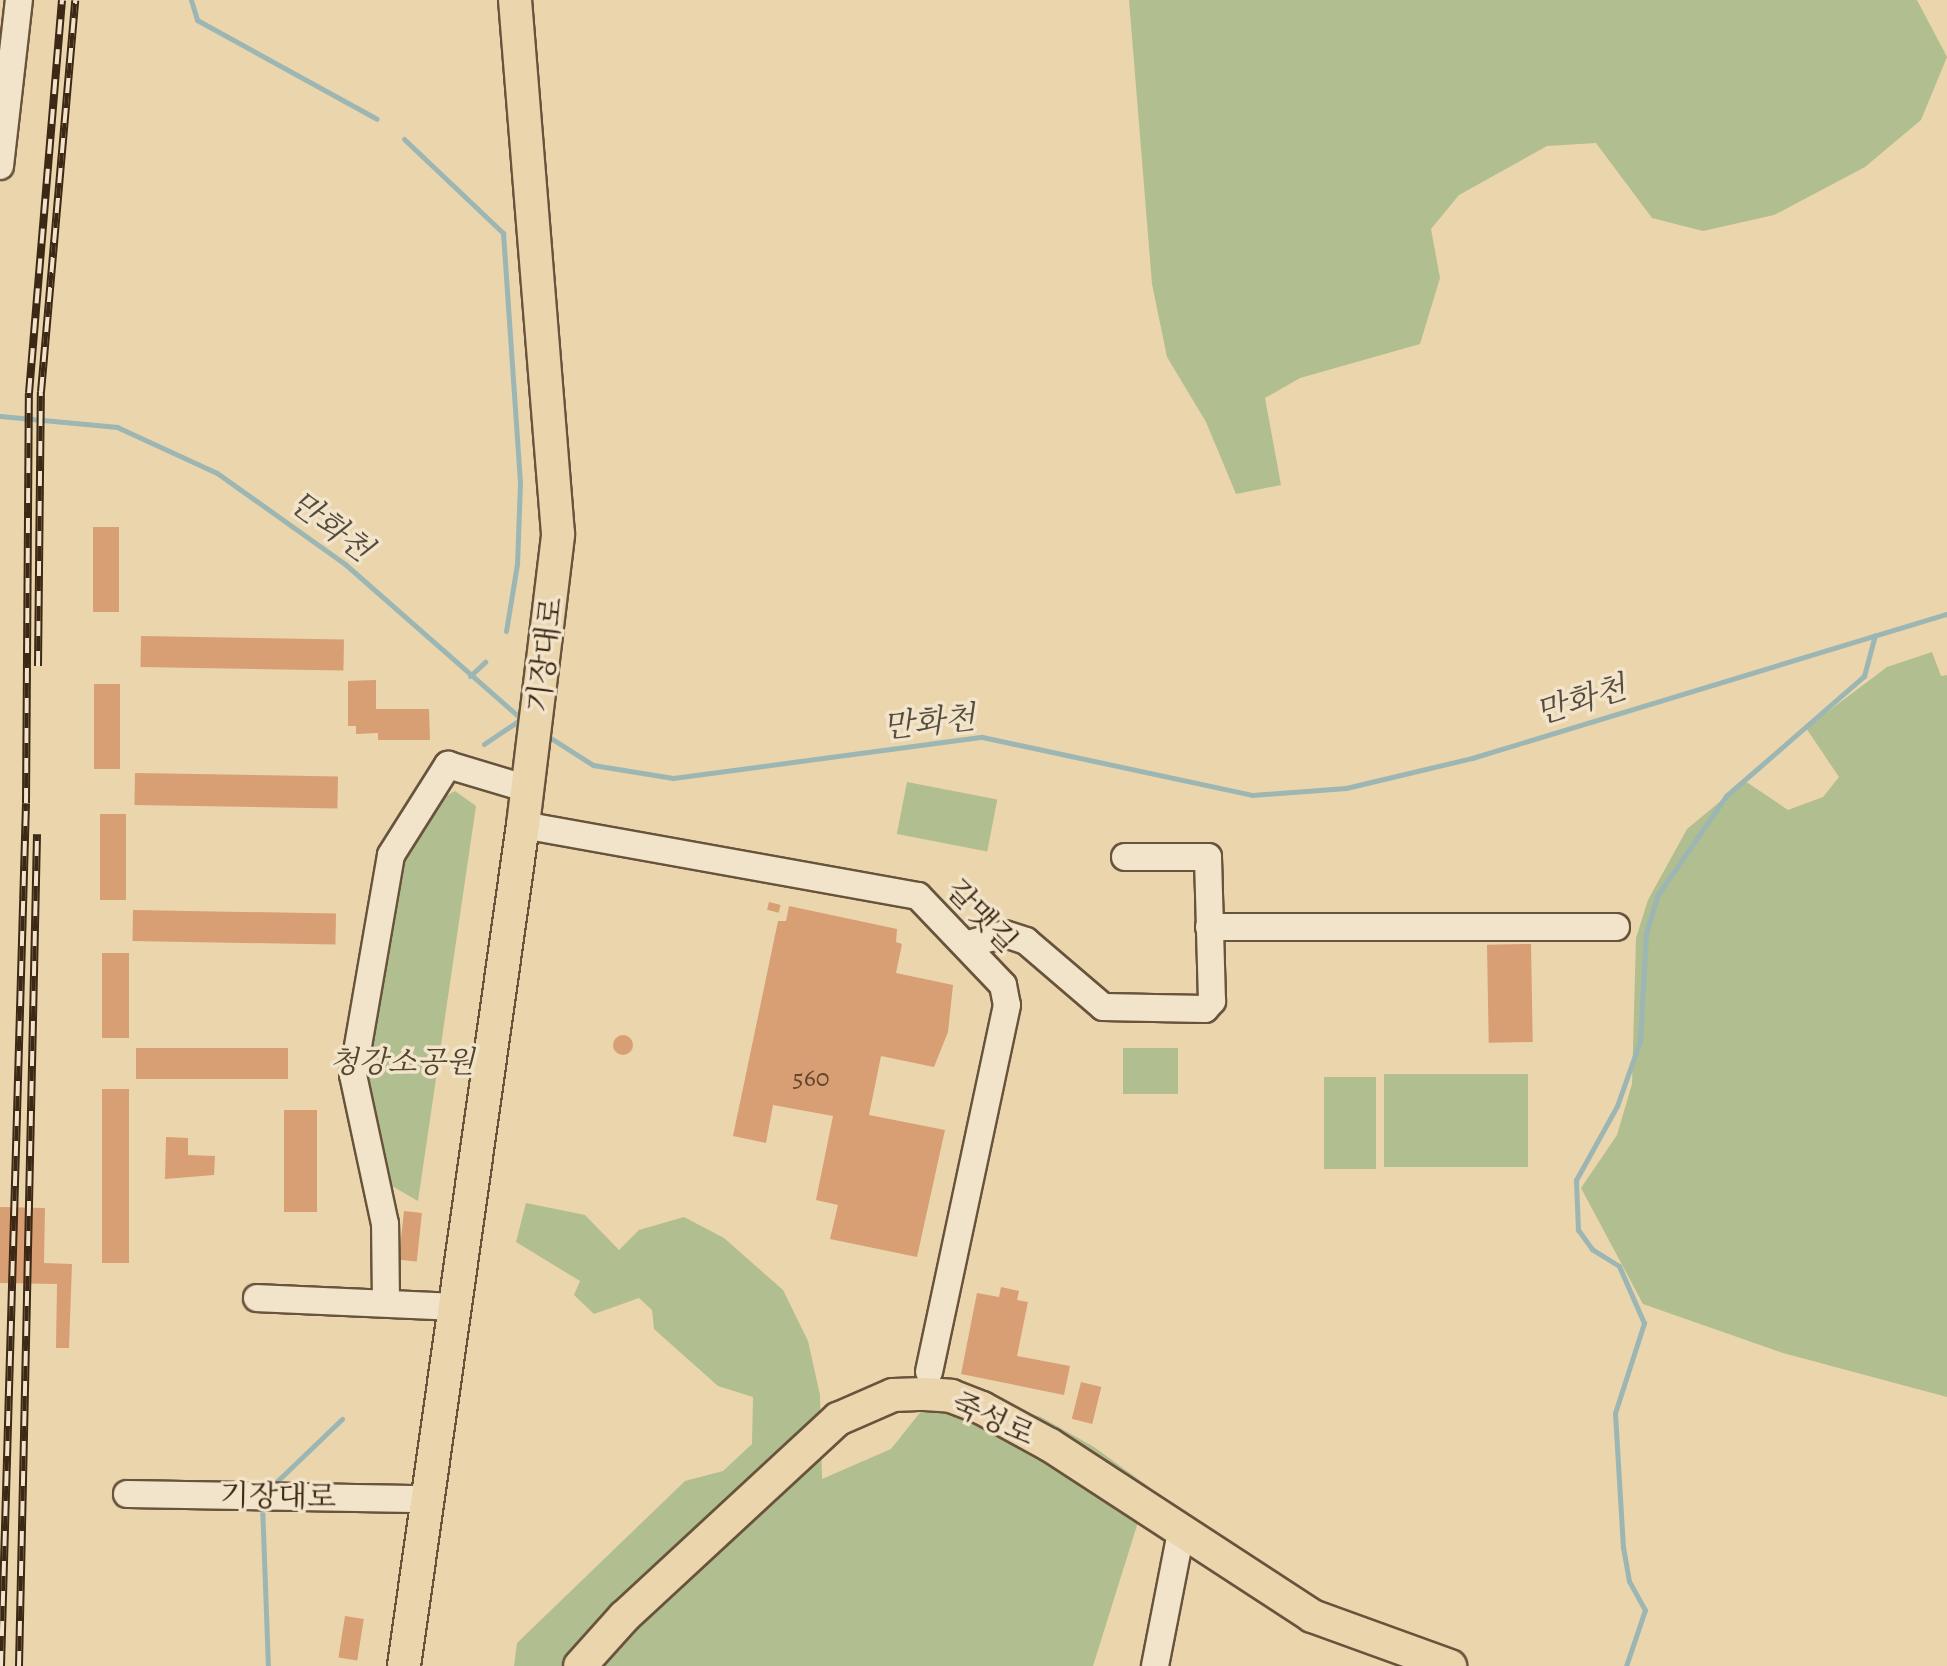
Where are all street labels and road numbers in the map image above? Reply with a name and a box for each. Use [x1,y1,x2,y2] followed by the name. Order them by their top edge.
[520,595,570,715] street label: 기장대로
[939,872,1025,960] street label: 갈맷길
[946,1385,1040,1453] street label: 죽성로
[220,1477,336,1515] street label: 기장대로

